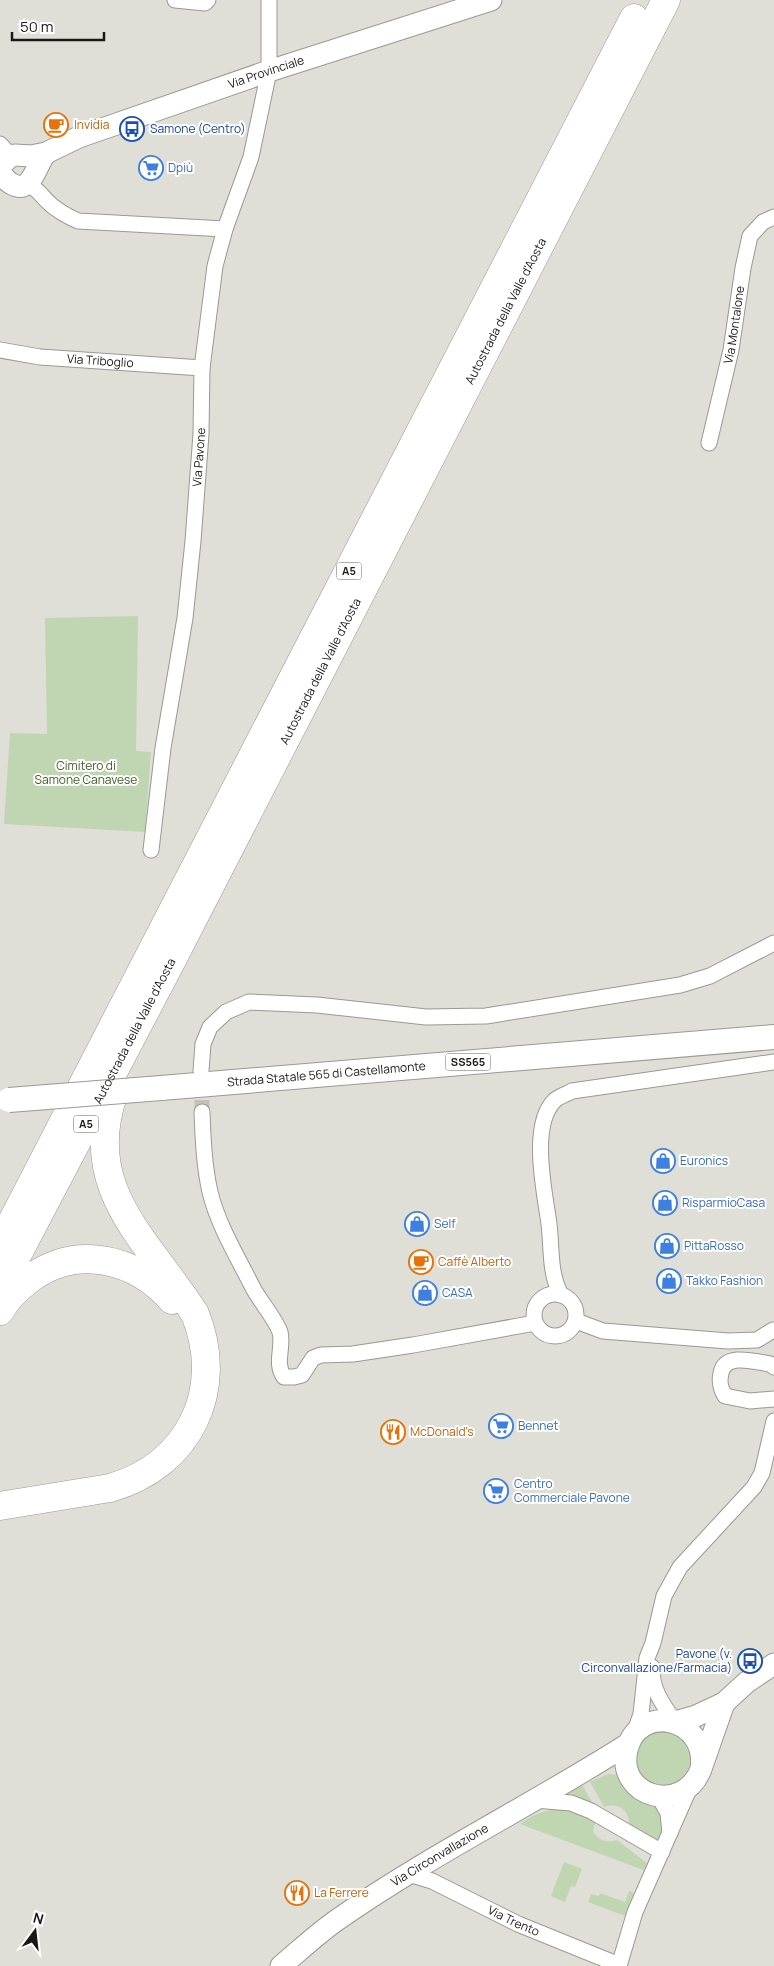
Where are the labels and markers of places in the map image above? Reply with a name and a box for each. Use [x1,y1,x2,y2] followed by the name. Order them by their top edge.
[43,112,69,138] cafe icon: Invidia
[74,116,109,133] place label: Invidia
[119,116,145,142] bus stop icon: Samone (Centro)
[150,120,246,137] place label: Samone (Centro)
[138,155,164,181] supermarket icon: Dpiù
[168,159,193,176] place label: Dpiù
[650,1148,676,1174] shop icon: Euronics
[680,1152,728,1169] place label: Euronics
[652,1190,678,1216] shop icon: RisparmioCasa
[682,1194,765,1211] place label: RisparmioCasa
[404,1211,430,1237] shop icon: Self
[434,1215,456,1232] place label: Self
[654,1233,680,1259] shop icon: PittaRosso
[684,1237,744,1254] place label: PittaRosso
[408,1249,434,1275] cafe icon: Caffè Alberto
[438,1253,511,1270] place label: Caffè Alberto
[656,1268,682,1294] shop icon: Takko Fashion
[686,1272,763,1289] place label: Takko Fashion
[412,1280,438,1306] shop icon: CASA
[442,1284,473,1301] place label: CASA
[488,1413,514,1439] supermarket icon: Bennet
[518,1417,558,1434] place label: Bennet
[380,1419,406,1445] restaurant icon: McDonald's
[410,1423,474,1440] place label: McDonald's
[514,1475,630,1506] place label: Centro Commerciale Pavone
[483,1478,509,1504] supermarket icon: Centro Commerciale Pavone
[582,1645,732,1676] place label: Pavone (v. Circonvallazione/Farmacia)
[737,1648,763,1674] bus stop icon: Pavone (v. Circonvallazione/Farmacia)
[284,1880,310,1906] restaurant icon: La Ferrere
[314,1884,369,1901] place label: La Ferrere

